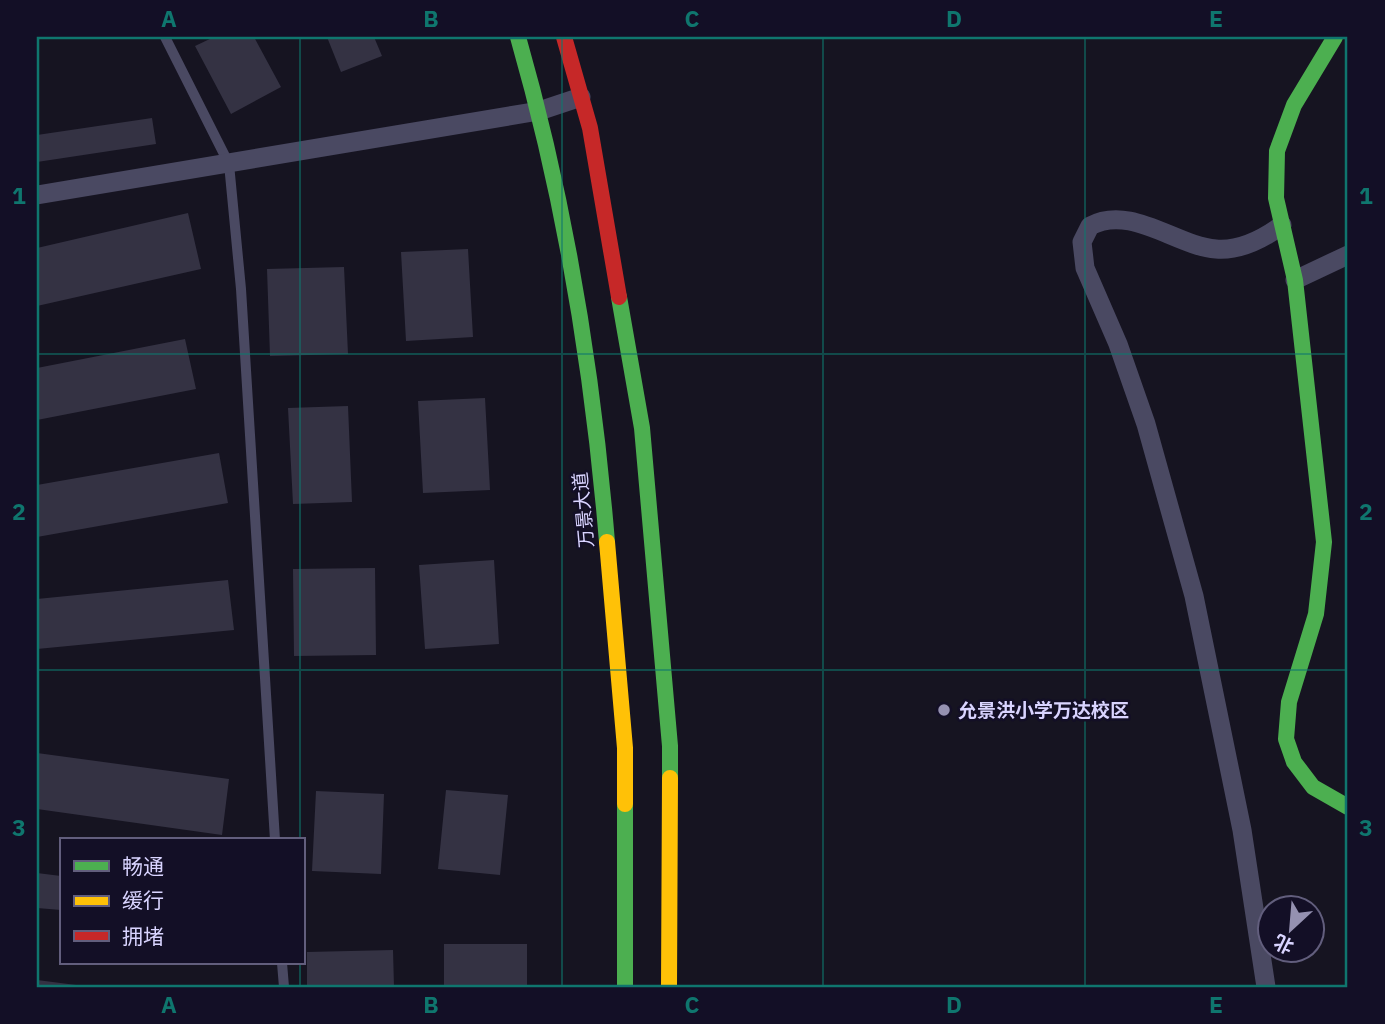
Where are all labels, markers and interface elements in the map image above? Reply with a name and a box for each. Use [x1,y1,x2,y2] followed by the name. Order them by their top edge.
[161,3,177,33] text: A
[423,3,439,33] text: B
[685,3,700,33] text: C
[946,3,962,33] text: D
[1209,3,1223,33] text: E
[12,180,26,210] text: 1
[1359,180,1373,210] text: 1
[568,471,598,549] street label: 万景大道
[12,496,26,526] text: 2
[1359,496,1373,526] text: 2
[958,698,1129,722] place label: 允景洪小学万达校区
[936,702,952,718] marker: 允景洪小学万达校区
[12,812,26,842] text: 3
[1359,812,1373,842] text: 3
[60,838,304,964] legend
[122,852,164,880] text: 畅通
[122,886,164,914] text: 缓行
[1256,894,1326,964] north arrow
[122,922,164,950] text: 拥堵
[1270,929,1297,959] text: 北
[161,989,177,1019] text: A
[423,989,439,1019] text: B
[685,989,700,1019] text: C
[946,989,962,1019] text: D
[1209,989,1223,1019] text: E

